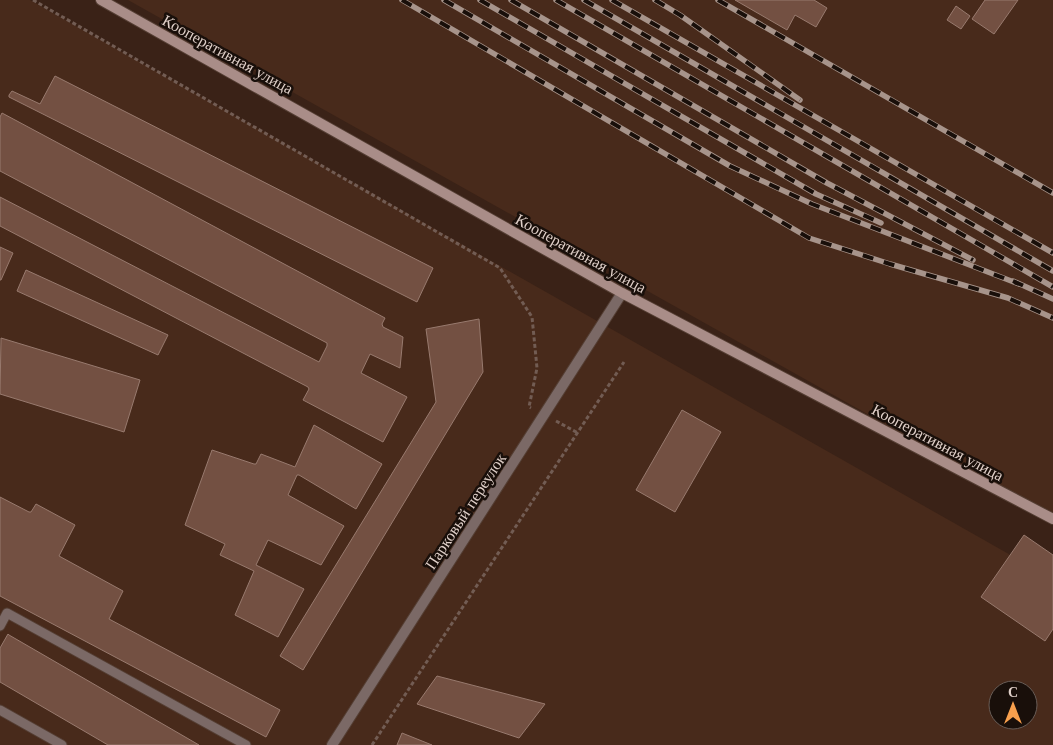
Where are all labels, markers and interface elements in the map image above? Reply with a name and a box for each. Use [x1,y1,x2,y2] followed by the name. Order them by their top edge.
[159,10,297,98] street label: Кооперативная улица
[512,209,650,297] street label: Кооперативная улица
[869,399,1007,485] street label: Кооперативная улица
[420,449,510,573] street label: Парковый переулок
[988,680,1038,730] north arrow
[1008,683,1018,701] text: С

